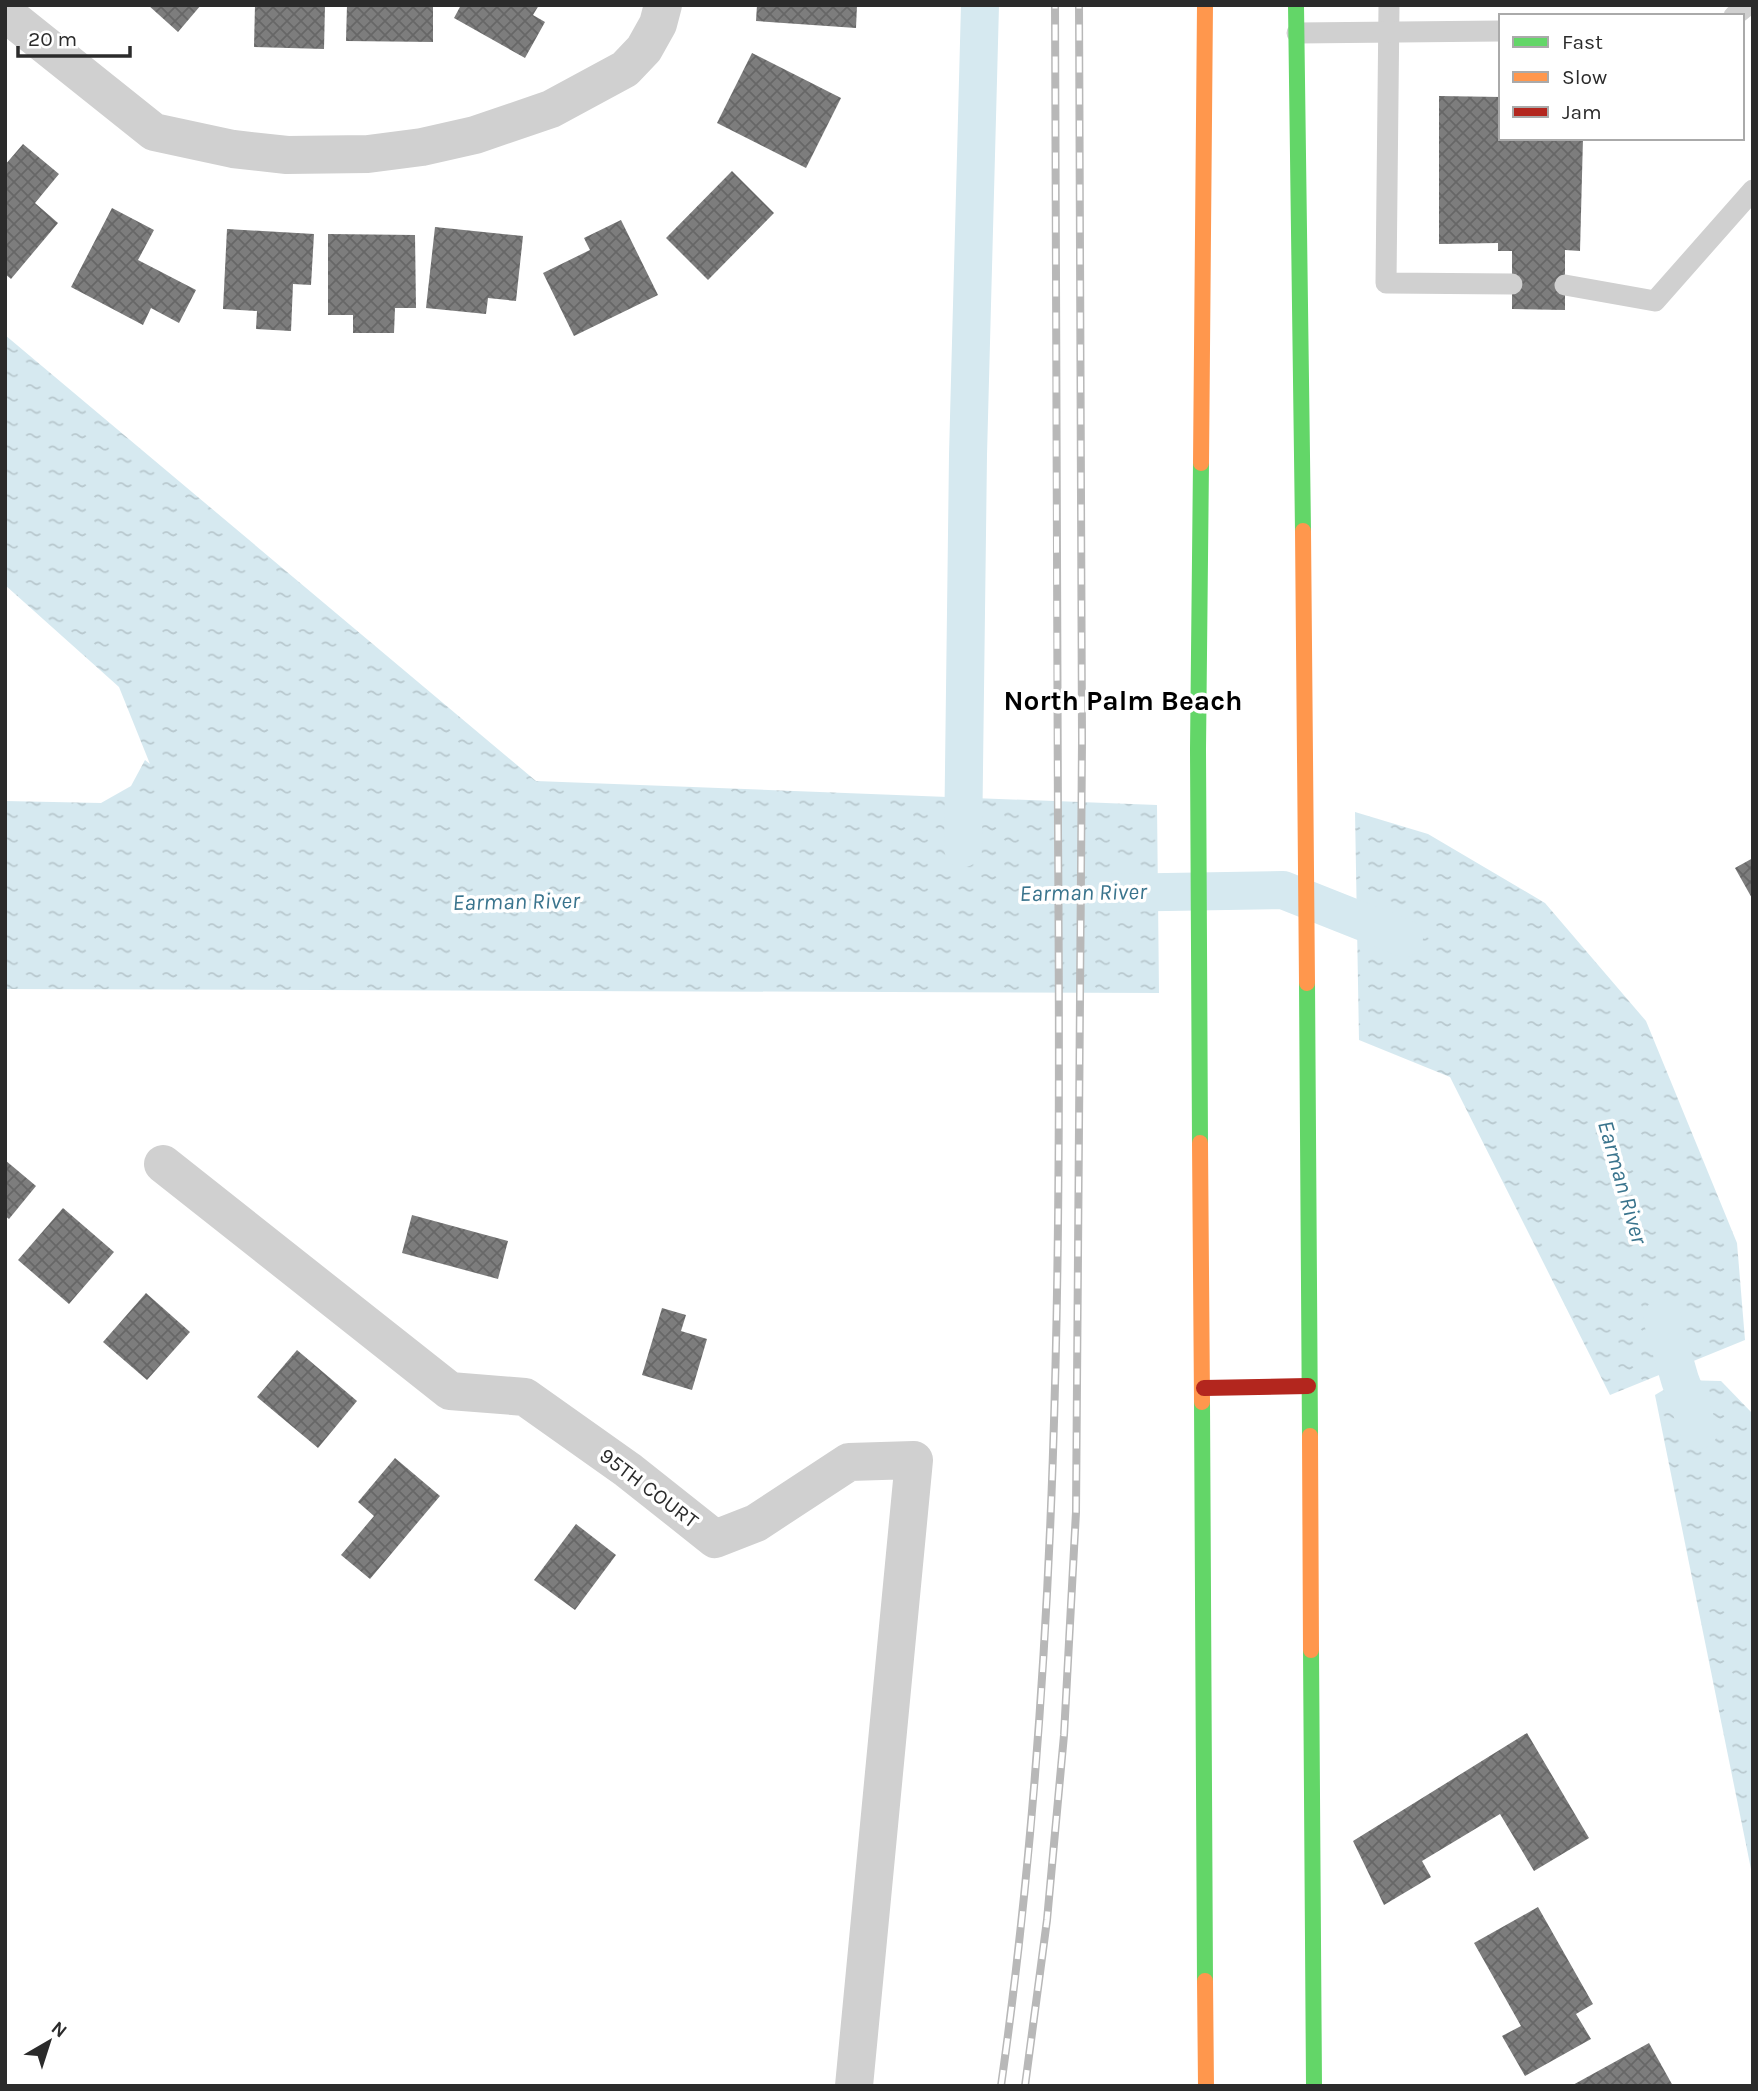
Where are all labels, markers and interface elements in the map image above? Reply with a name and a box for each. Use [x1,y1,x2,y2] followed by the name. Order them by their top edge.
[18,14,130,58] scale bar
[1499,14,1744,140] legend
[28,27,77,51] text: 20 m
[1562,30,1603,54] text: Fast
[1562,65,1607,89] text: Slow
[1562,100,1602,124] text: Jam
[1004,684,1242,717] district label: North Palm Beach
[1019,878,1148,907] water label: Earman River
[452,887,581,916] water label: Earman River
[1592,1117,1653,1248] water label: Earman River
[595,1443,703,1533] street label: 95TH COURT
[14,2007,84,2077] north arrow
[47,2017,71,2042] text: N

